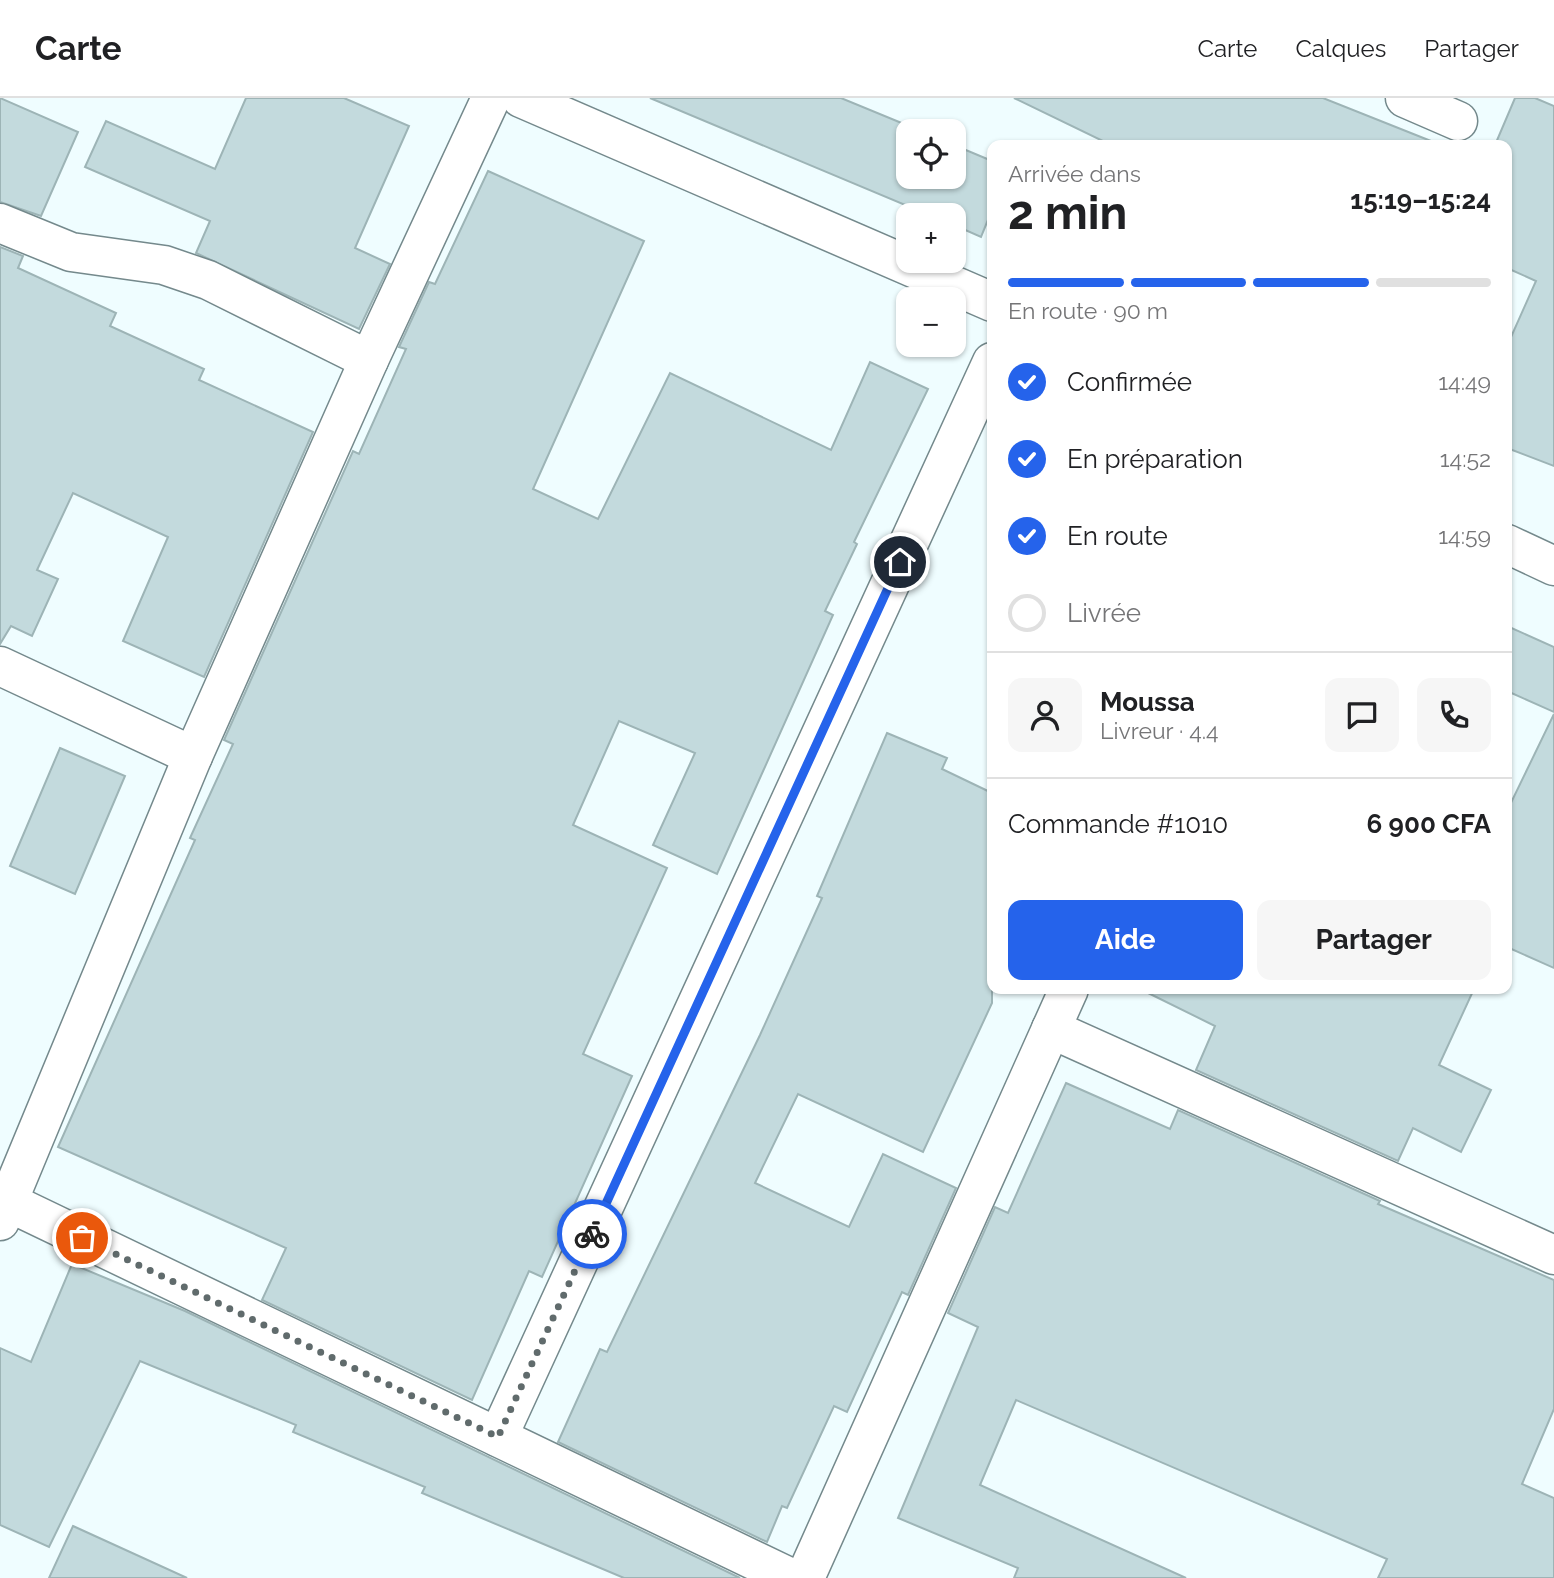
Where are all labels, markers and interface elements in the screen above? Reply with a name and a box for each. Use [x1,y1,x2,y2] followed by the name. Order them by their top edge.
[35,29,122,68] text: Carte
[1198,34,1257,63] text: Carte
[1295,34,1386,63] text: Calques
[1424,34,1519,63] text: Partager
[896,119,966,357] map controls
[896,119,966,189] button: locate
[1008,160,1141,187] text: Arrivée dans
[1350,185,1491,215] text: 15:19–15:24
[1008,186,1127,240] text: 2 min
[896,203,966,273] button: +
[896,287,966,357] button: −
[1008,297,1168,324] text: En route · 90 m
[1008,363,1046,401] icon: check
[1067,367,1192,397] text: Confirmée
[1438,368,1491,395] text: 14:49
[1008,440,1046,478] icon: check
[1067,444,1243,474] text: En préparation
[1440,445,1491,472] text: 14:52
[1008,517,1046,555] icon: check
[1067,521,1168,551] text: En route
[1438,522,1491,549] text: 14:59
[870,532,930,592] pin
[881,543,919,581] icon: home
[1067,598,1141,628] text: Livrée
[1008,678,1082,752] button: person
[1325,678,1399,752] button: chat
[1417,678,1491,752] button: phone
[1100,687,1195,717] text: Moussa
[1100,717,1219,744] text: Livreur · 4.4
[1008,809,1228,839] text: Commande #1010
[1367,809,1491,839] text: 6 900 CFA
[1008,900,1243,980] button: Aide
[1257,900,1491,980] button: Partager
[557,1199,627,1269] courier
[52,1208,112,1268] pin
[573,1215,611,1253] icon: bike
[63,1219,101,1257] icon: bag

